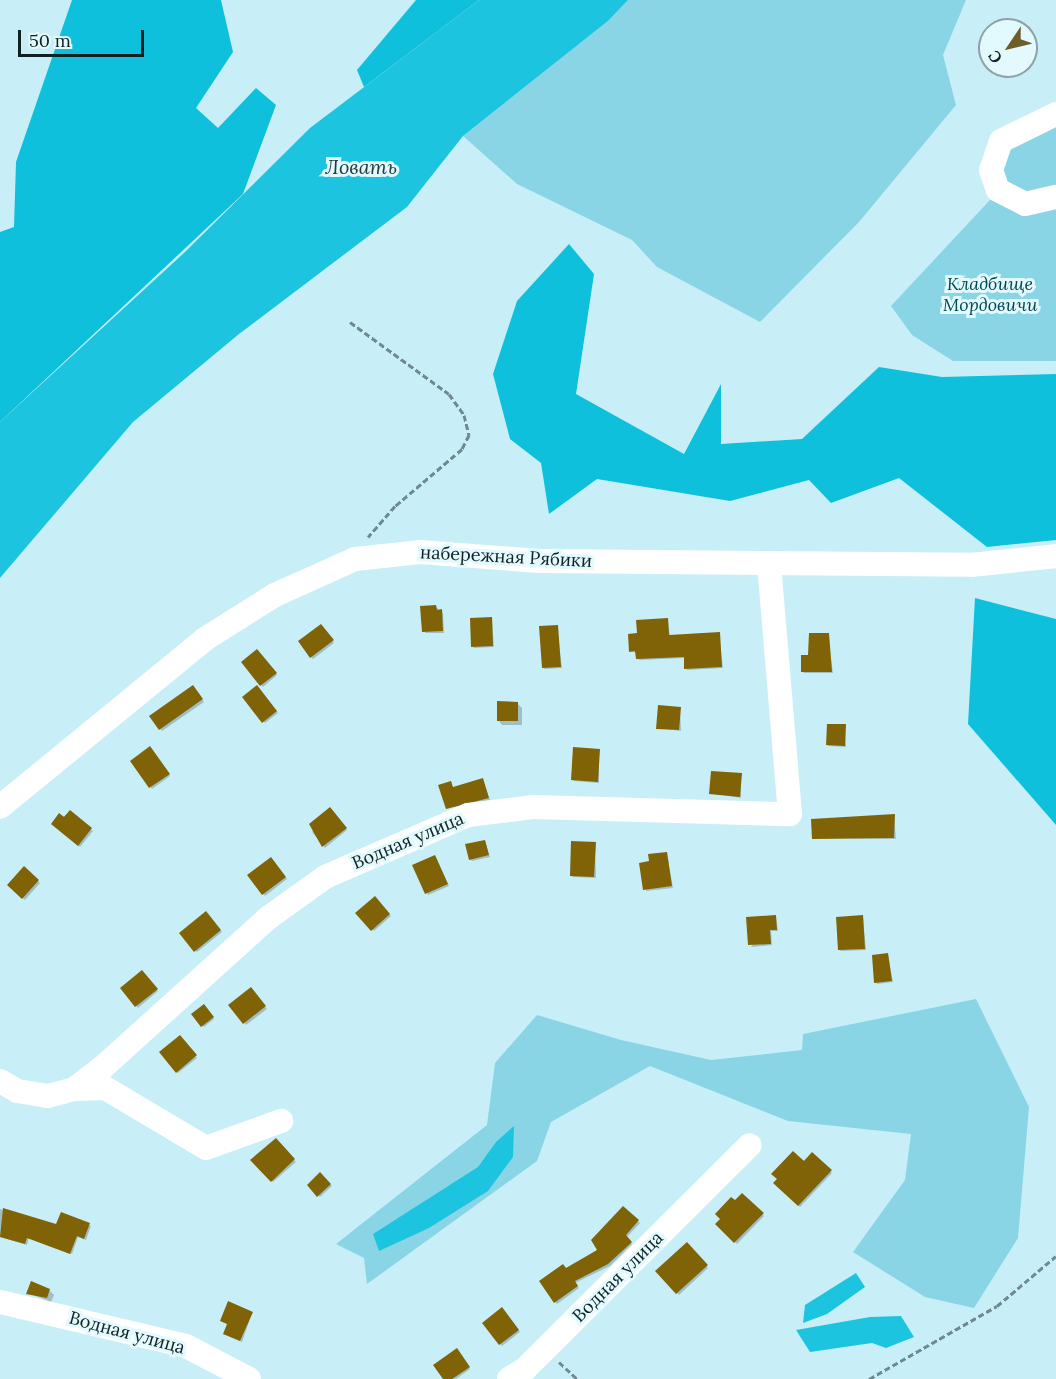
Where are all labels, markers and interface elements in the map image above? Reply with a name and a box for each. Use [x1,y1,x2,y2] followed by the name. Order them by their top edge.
[21,18,147,56] scale bar
[978,18,1038,78] north arrow
[29,29,71,52] text: 50 m
[984,47,1006,67] text: С
[325,154,397,178] water label: Ловать
[943,274,1037,316] park label: Кладбище Мордовичи
[419,542,593,572] street label: набережная Рябики
[349,808,467,874] street label: Водная улица
[568,1227,668,1327] street label: Водная улица
[67,1307,187,1359] street label: Водная улица

